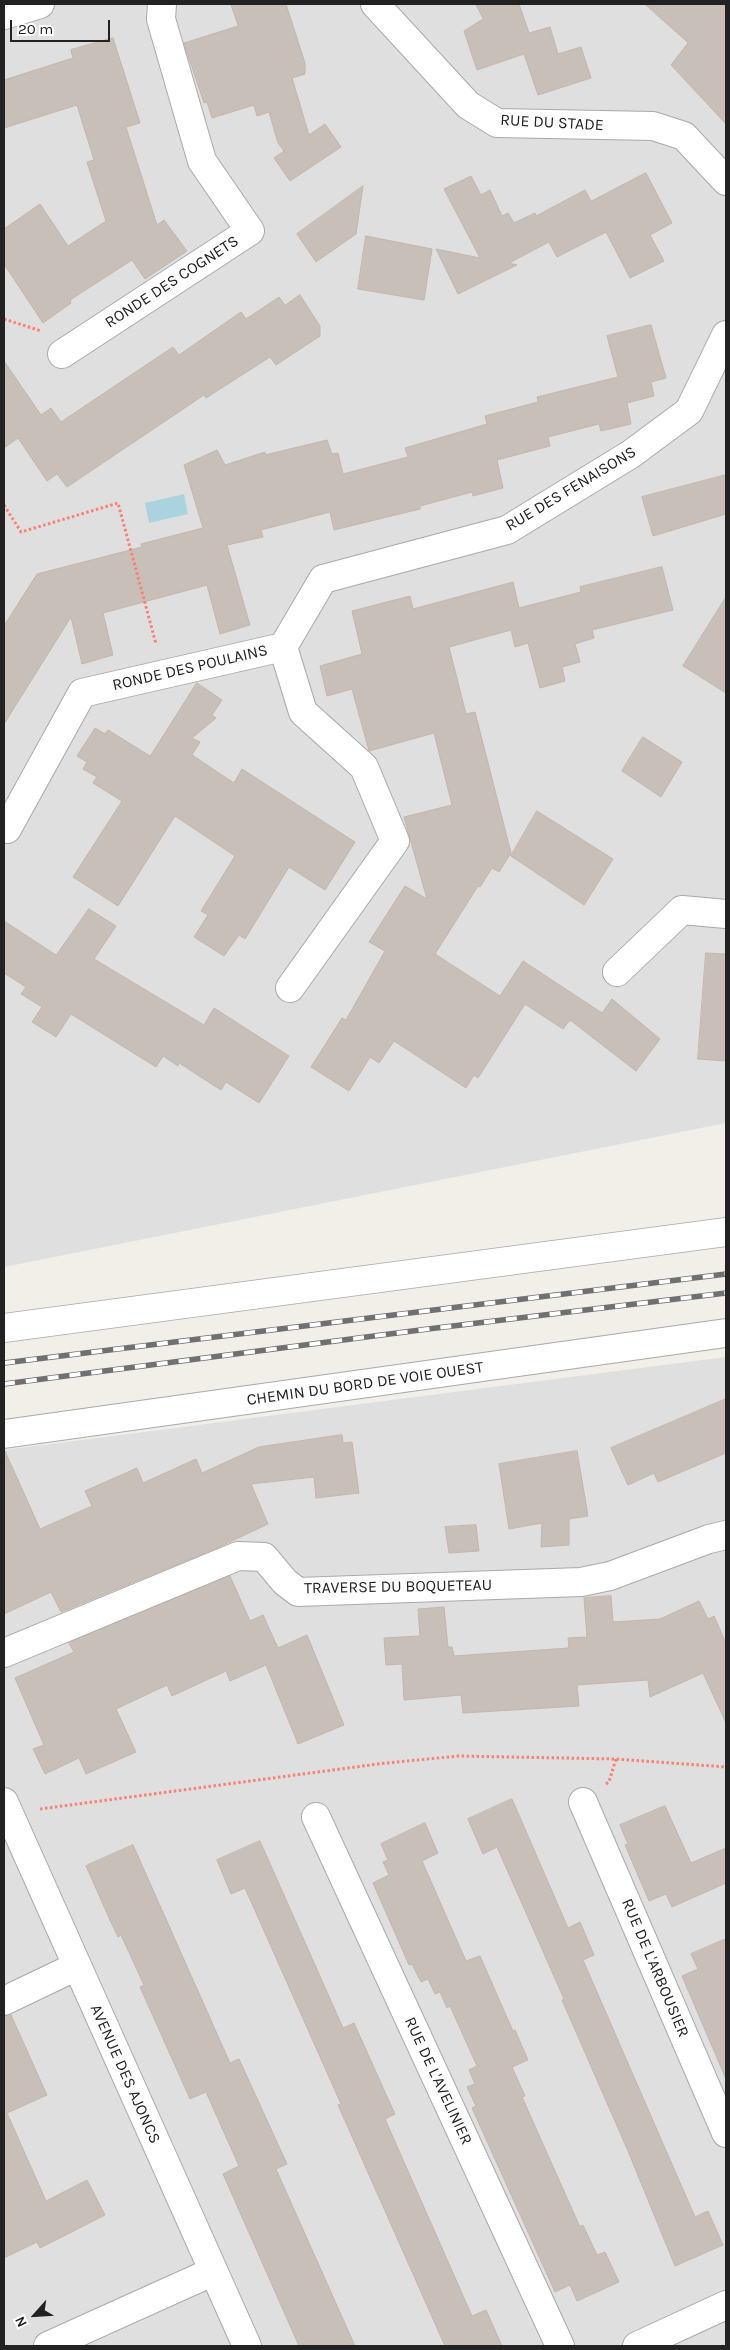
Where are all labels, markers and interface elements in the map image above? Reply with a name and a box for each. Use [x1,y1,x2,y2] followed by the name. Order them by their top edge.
[12,10,112,42] scale bar
[18,20,53,38] text: 20 m
[500,111,604,135] street label: RUE DU STADE
[102,232,242,332] street label: RONDE DES COGNETS
[502,442,640,536] street label: RUE DES FENAISONS
[110,641,270,695] street label: RONDE DES POULAINS
[245,1358,485,1410] street label: CHEMIN DU BORD DE VOIE OUEST
[304,1576,492,1598] street label: TRAVERSE DU BOQUETEAU
[617,1896,693,2040] street label: RUE DE L'ARBOUSIER
[86,2001,164,2147] street label: AVENUE DES AJONCS
[400,2014,476,2148] street label: RUE DE L'AVELINIER
[10,2290,60,2340] north arrow
[11,2314,31,2330] text: N

